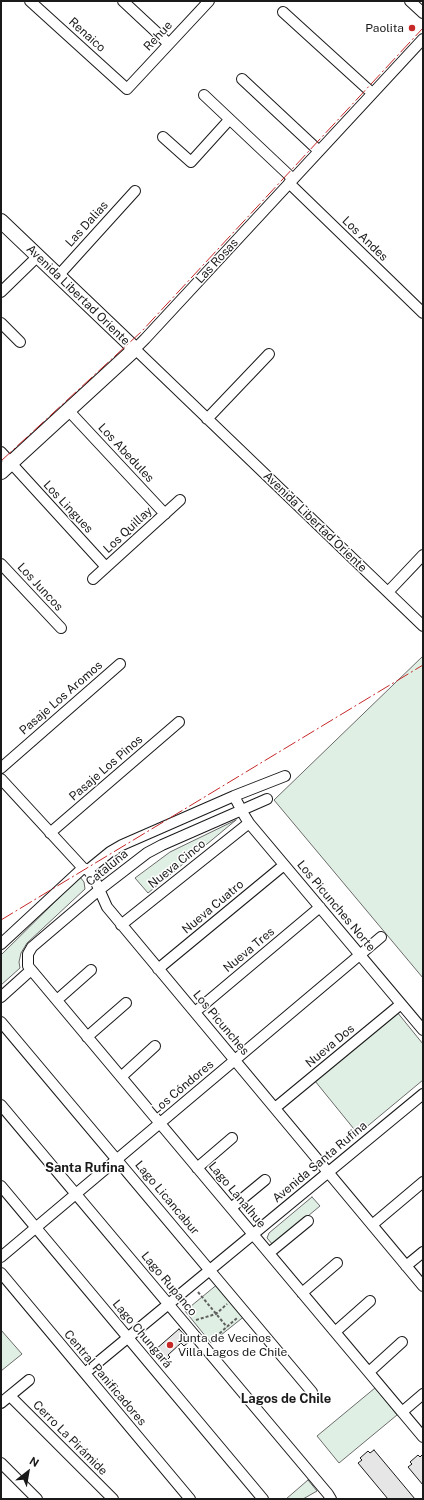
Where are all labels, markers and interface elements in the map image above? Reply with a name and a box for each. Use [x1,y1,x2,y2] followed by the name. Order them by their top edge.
[66,15,108,55] street label: Renaico
[141,18,175,54] street label: Rehue
[365,21,404,35] place label: Paolita
[407,23,417,33] marker: Paolita
[63,198,111,250] street label: Las Dalias
[339,214,391,264] street label: Los Andes
[193,236,241,286] street label: Las Rosas
[23,242,133,348] street label: Avenida Libertad Oriente
[95,421,157,485] street label: Los Abedules
[260,469,370,575] street label: Avenida Libertad Oriente
[40,478,96,536] street label: Los Lingues
[101,504,155,556] street label: Los Quillay
[14,560,66,614] street label: Los Juncos
[17,658,105,738] street label: Pasaje Los Aromos
[66,732,146,804] street label: Pasaje Los Pinos
[145,836,209,892] street label: Nueva Cinco
[83,847,131,889] street label: Cataluña
[294,858,378,954] street label: Los Picunches Norte
[179,877,247,937] street label: Nueva Cuatro
[221,924,277,976] street label: Nueva Tres
[190,988,252,1058] street label: Los Picunches
[303,1021,357,1071] street label: Nueva Dos
[149,1057,217,1117] street label: Los Cóndores
[270,1118,370,1206] street label: Avenida Santa Rufina
[132,1158,202,1238] street label: Lago Licancabur
[205,1159,269,1231] street label: Lago Lanalhue
[45,1160,125,1176] district label: Santa Rufina
[138,1249,200,1319] street label: Lago Rupanco
[109,1297,175,1371] street label: Lago Chungará
[61,1327,149,1429] street label: Central Panificadores
[178,1331,287,1359] place label: Junta de Vecinos Villa Lagos de Chile
[165,1340,175,1350] marker: Junta de Vecinos Villa Lagos de Chile
[241,1391,331,1407] district label: Lagos de Chile
[30,1398,110,1478] street label: Cerro La Pirámide
[8,1452,48,1492] north arrow
[27,1454,41,1469] text: N

